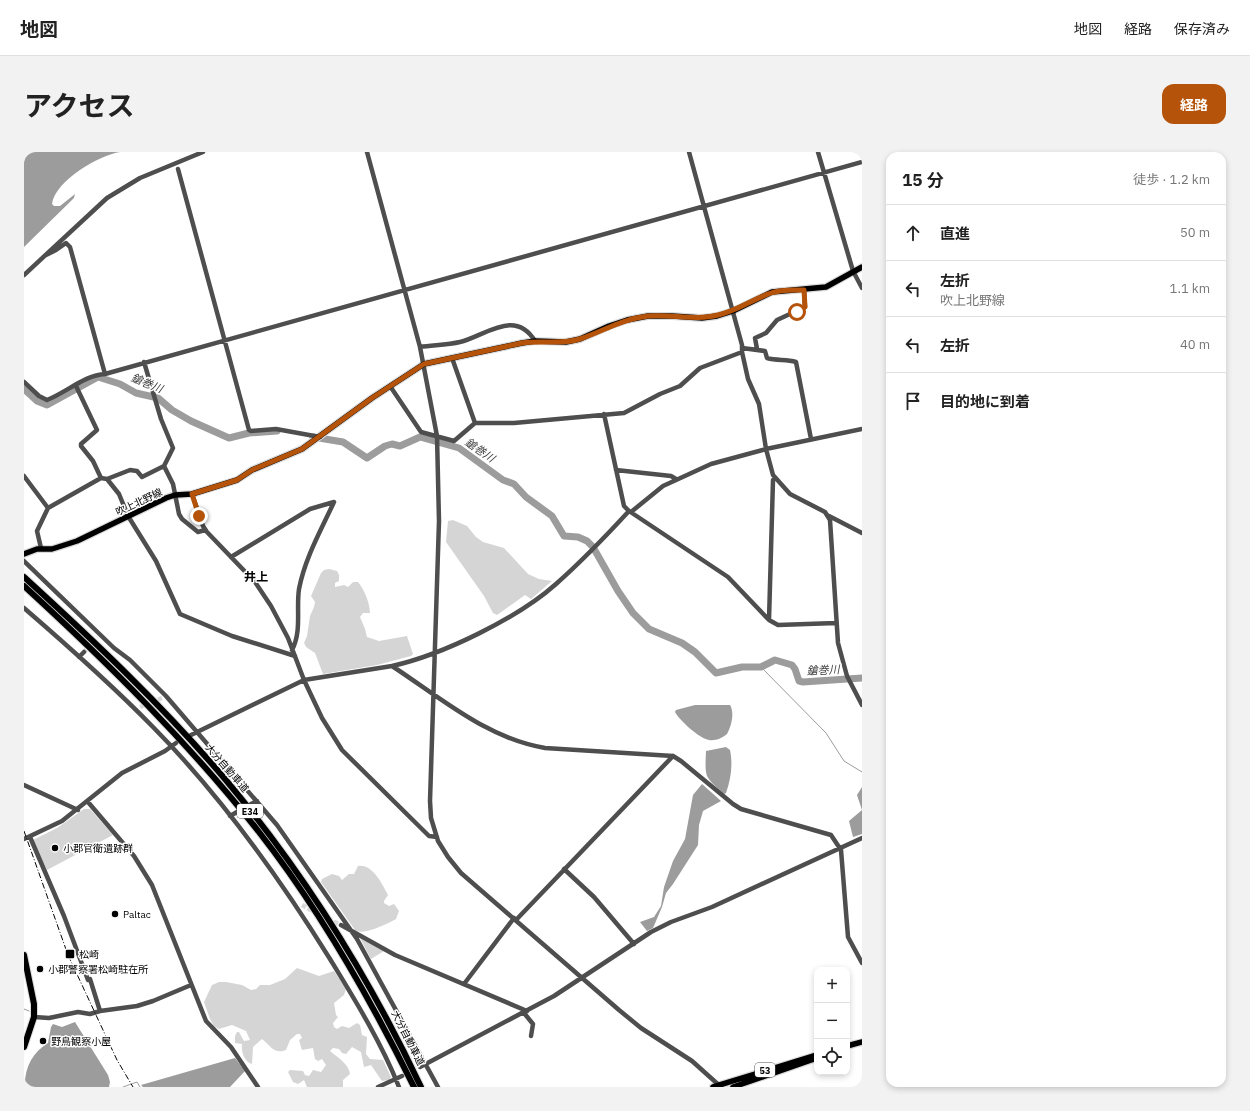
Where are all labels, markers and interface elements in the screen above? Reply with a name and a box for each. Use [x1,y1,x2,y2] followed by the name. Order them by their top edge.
[20,17,58,41] text: 地図
[1074,20,1102,38] text: 地図
[1124,20,1152,38] text: 経路
[1174,20,1230,38] text: 保存済み
[1162,84,1226,124] button: 経路
[24,87,135,124] text: アクセス
[902,169,943,191] text: 15 分
[1133,171,1210,188] text: 徒歩 · 1.2 km
[902,222,924,244] icon: ahead
[940,224,970,243] text: 直進
[1180,224,1210,241] text: 50 m
[940,271,970,290] text: 左折
[902,278,924,300] icon: left
[1170,280,1210,297] text: 1.1 km
[940,292,1005,309] text: 吹上北野線
[788,303,806,321] route start
[902,334,924,356] icon: left
[940,336,970,355] text: 左折
[1180,336,1210,353] text: 40 m
[129,370,166,396] water label: 鎗巻川
[902,390,924,412] icon: arrive
[940,392,1030,411] text: 目的地に到着
[462,435,498,466] water label: 鎗巻川
[114,486,164,518] street label: 吹上北野線
[190,507,208,525] route end
[244,569,268,584] district label: 井上
[806,662,841,678] water label: 鎗巻川
[202,741,252,795] street label: 大分自動車道
[237,804,263,818] road number: E34
[63,842,133,855] place label: 小郡官衛遺跡群
[50,843,60,853] marker: 小郡官衛遺跡群
[123,908,151,921] place label: Paltac
[110,909,120,919] marker: Paltac
[64,948,76,960] marker: 松崎
[79,948,99,961] place label: 松崎
[48,963,148,976] place label: 小郡警察署松崎駐在所
[35,964,45,974] marker: 小郡警察署松崎駐在所
[814,967,850,1075] map controls
[814,967,850,1003] button: +
[814,1003,850,1039] button: −
[389,1008,427,1068] street label: 大分自動車道
[51,1035,111,1048] place label: 野鳥観察小屋
[38,1036,48,1046] marker: 野鳥観察小屋
[814,1039,850,1075] button: locate
[755,1063,775,1077] road number: 53

